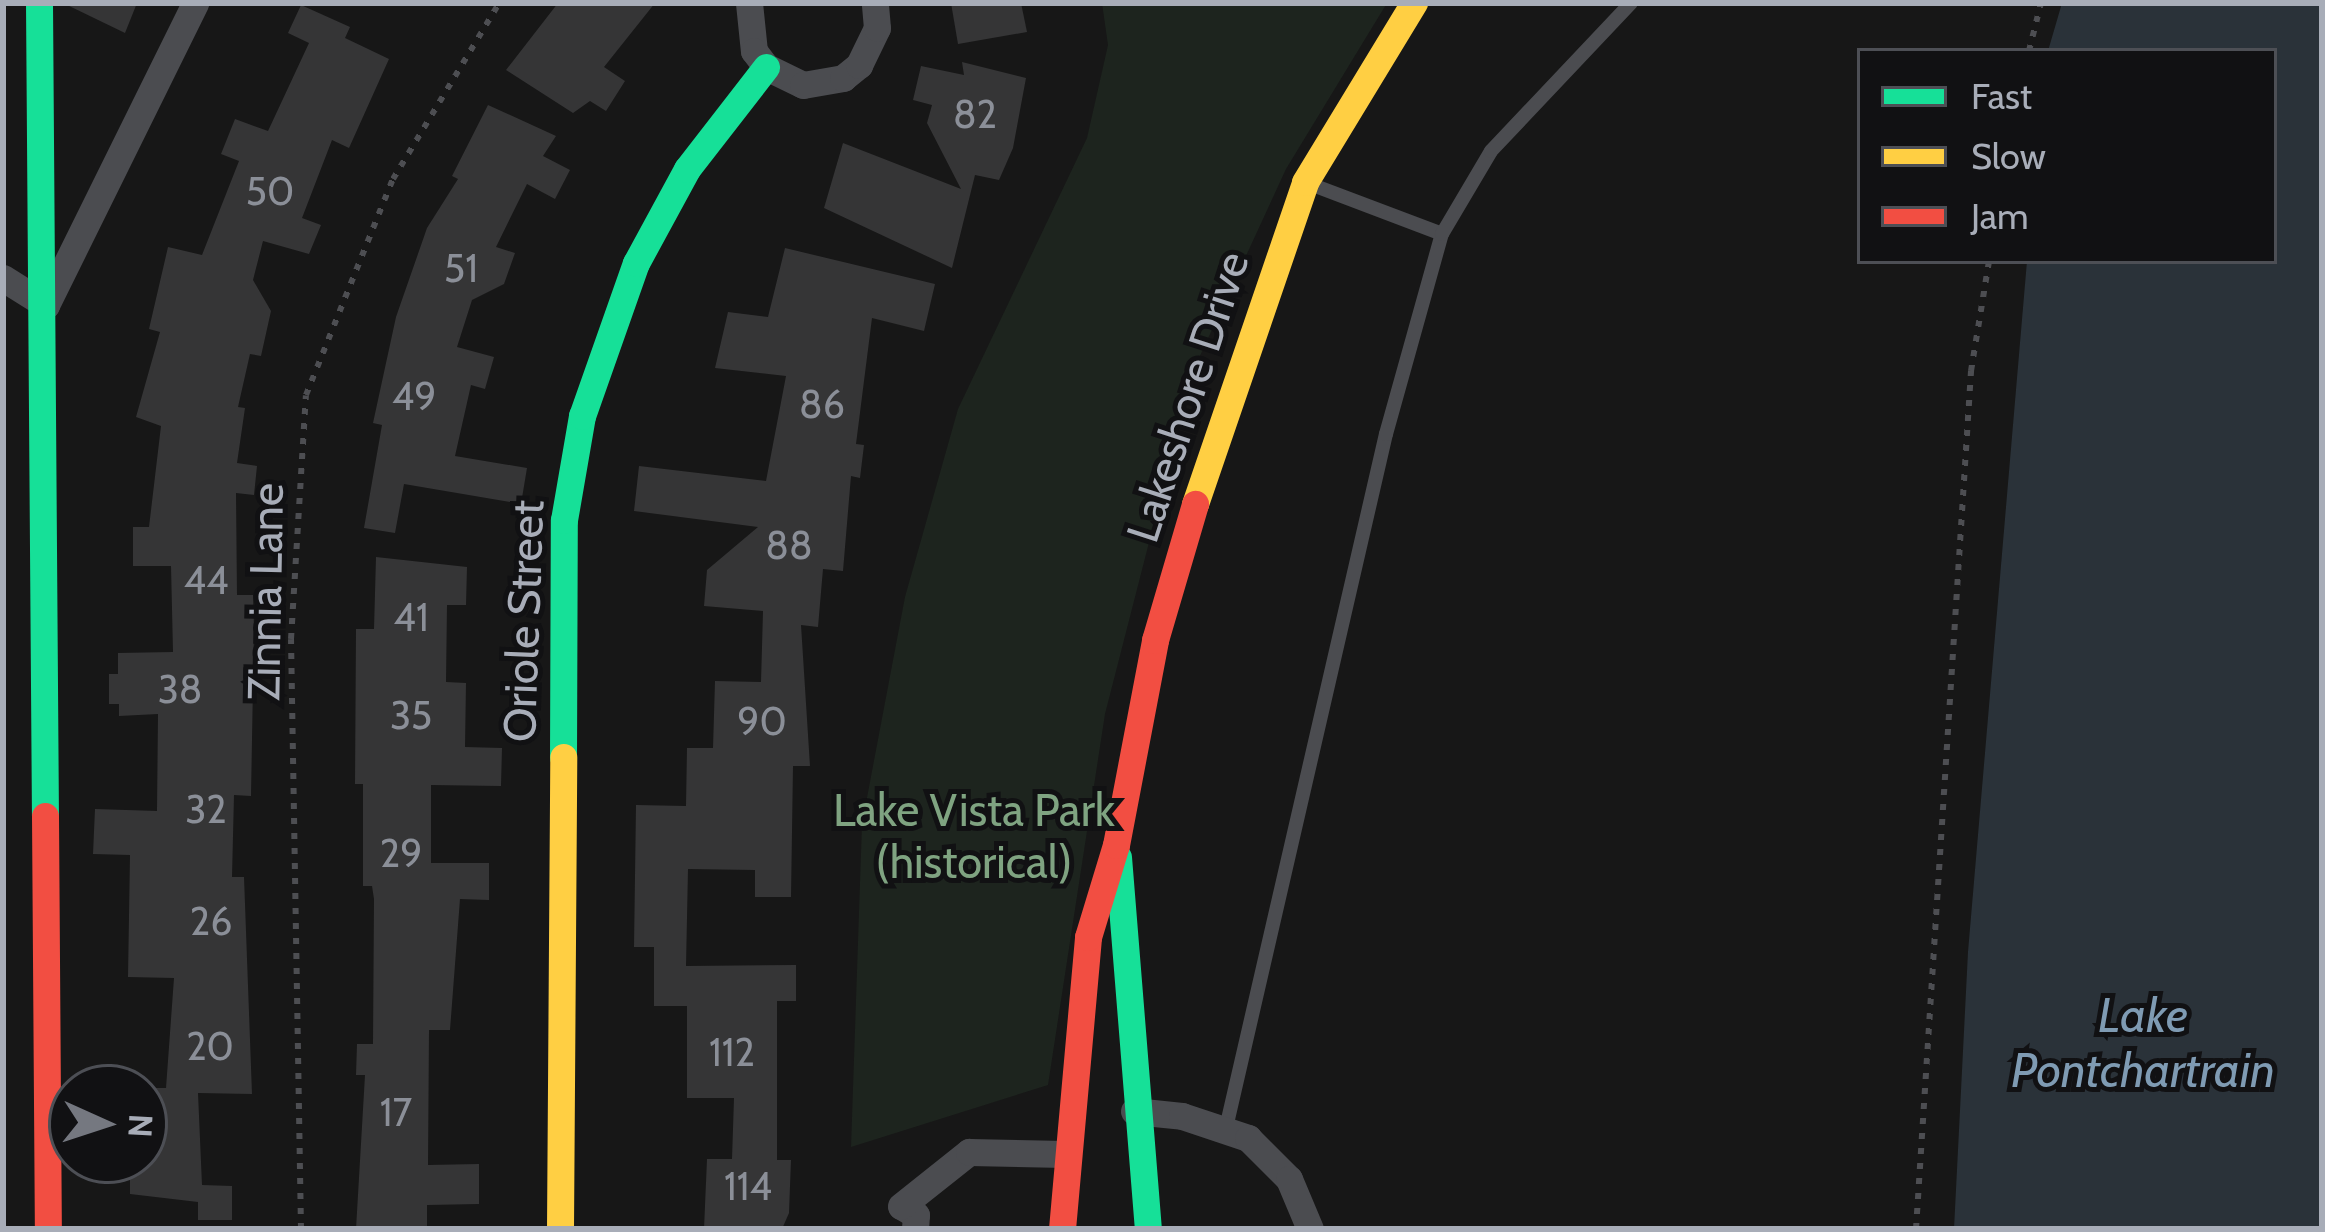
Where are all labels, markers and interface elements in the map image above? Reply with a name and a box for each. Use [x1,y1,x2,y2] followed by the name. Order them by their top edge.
[1857,48,2277,264] legend
[1971,74,2032,118] text: Fast
[953,91,997,137] house number: 82
[1971,134,2046,178] text: Slow
[246,168,294,214] house number: 50
[1971,194,2029,238] text: Jam
[444,245,478,291] house number: 51
[1116,245,1260,549] street label: Lakeshore Drive
[392,373,436,419] house number: 49
[799,381,845,427] house number: 86
[237,483,295,701] street label: Zinnia Lane
[493,499,555,743] street label: Oriole Street
[765,522,813,568] house number: 88
[183,557,229,603] house number: 44
[393,594,429,640] house number: 41
[158,666,202,712] house number: 38
[390,692,432,738] house number: 35
[737,698,787,744] house number: 90
[833,784,1115,890] park label: Lake Vista Park (historical)
[185,786,227,832] house number: 32
[380,830,422,876] house number: 29
[190,898,232,944] house number: 26
[2011,986,2275,1099] water label: Lake Pontchartrain
[186,1023,234,1069] house number: 20
[709,1029,755,1075] house number: 112
[48,1064,168,1184] north arrow
[380,1089,412,1135] house number: 17
[120,1113,162,1138] text: N
[724,1163,772,1209] house number: 114

